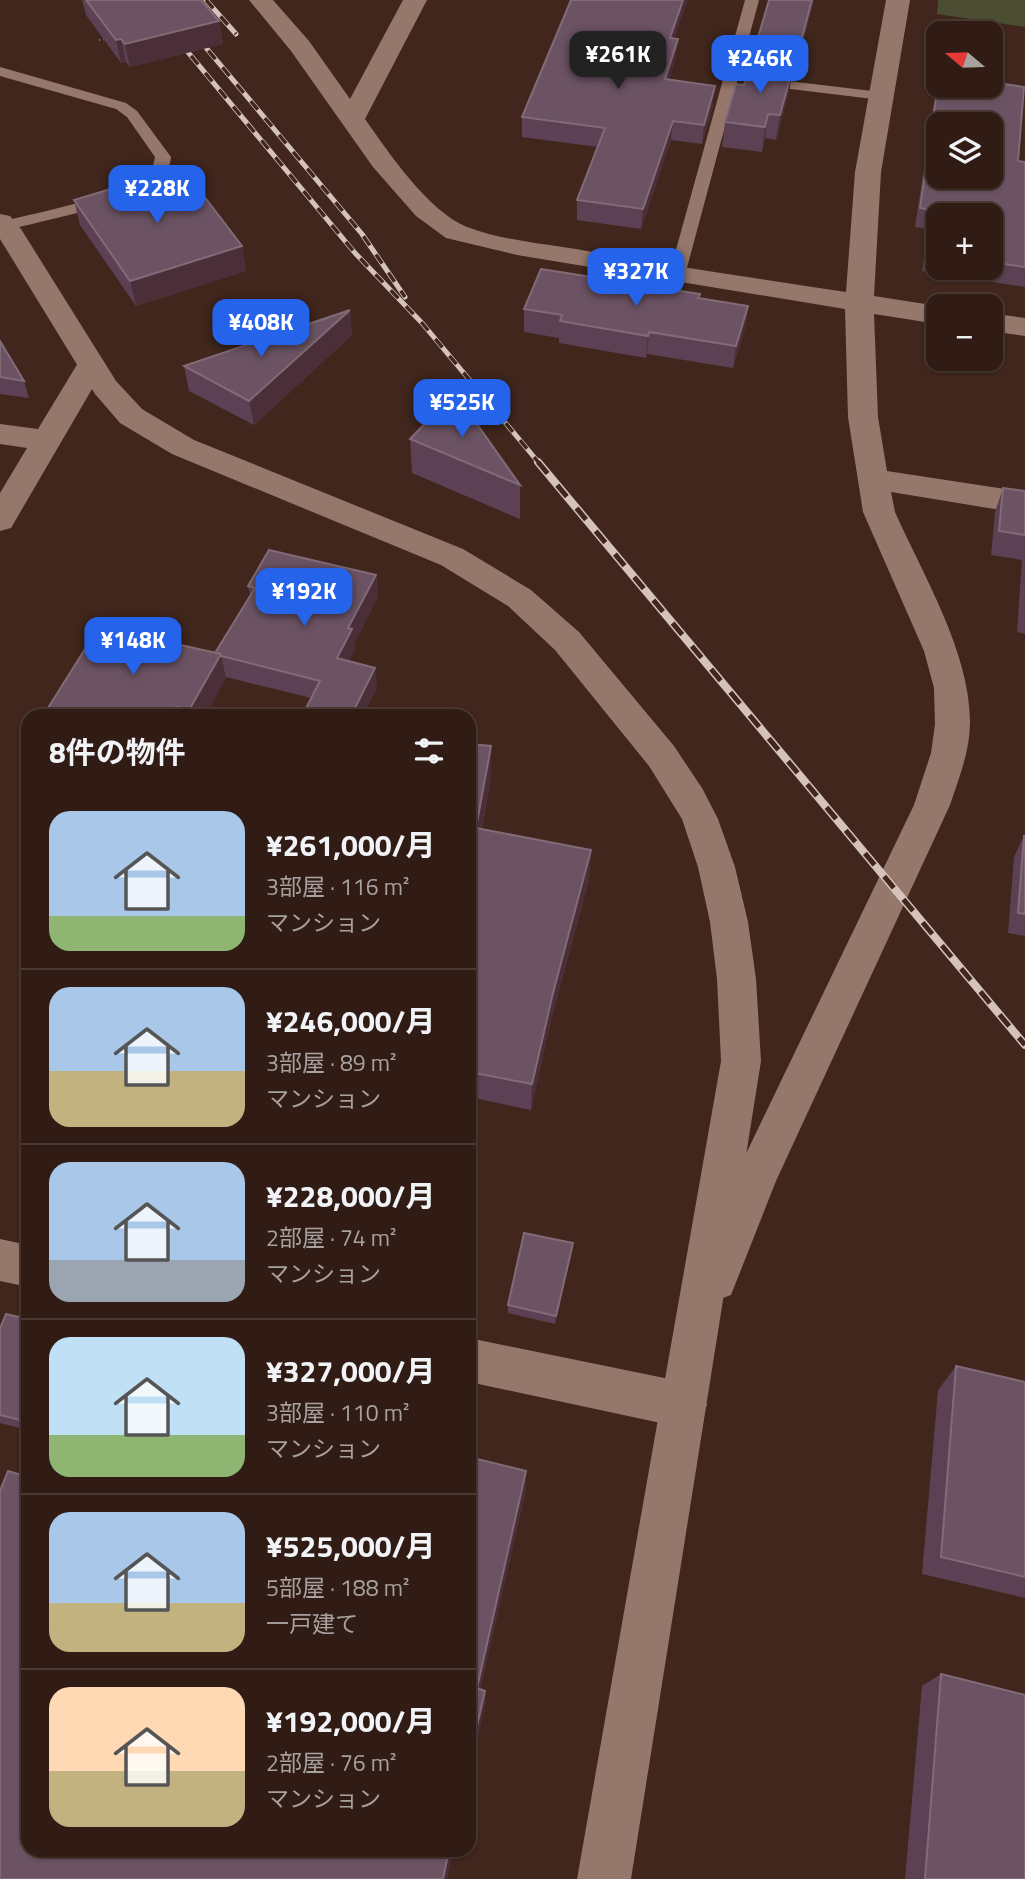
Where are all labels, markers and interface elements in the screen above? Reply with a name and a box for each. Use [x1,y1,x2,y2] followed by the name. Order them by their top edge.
[926,21,1003,98] north arrow
[926,21,1003,371] map controls
[569,32,667,91] pin: ¥261K
[585,36,651,71] text: ¥261K
[711,36,809,95] pin: ¥246K
[727,40,793,75] text: ¥246K
[926,112,1003,189] button: layers
[108,166,206,225] pin: ¥228K
[124,170,190,205] text: ¥228K
[926,203,1003,280] button: +
[587,248,685,308] pin: ¥327K
[603,253,669,288] text: ¥327K
[926,294,1003,371] button: −
[212,300,310,359] pin: ¥408K
[228,304,294,339] text: ¥408K
[413,380,511,439] pin: ¥525K
[429,384,495,419] text: ¥525K
[255,568,353,628] pin: ¥192K
[271,573,337,608] text: ¥192K
[84,618,182,677] pin: ¥148K
[100,622,166,657] text: ¥148K
[49,729,186,775] text: 8件の物件
[410,732,448,770] icon: filters
[266,822,435,868] text: ¥261,000/月
[105,839,189,923] icon: home
[266,869,409,904] text: 3部屋 · 116 m²
[266,905,381,940] text: マンション
[266,998,435,1044] text: ¥246,000/月
[105,1015,189,1099] icon: home
[266,1045,396,1080] text: 3部屋 · 89 m²
[266,1081,381,1116] text: マンション
[266,1173,435,1219] text: ¥228,000/月
[105,1190,189,1274] icon: home
[266,1220,396,1255] text: 2部屋 · 74 m²
[266,1256,381,1291] text: マンション
[266,1348,435,1394] text: ¥327,000/月
[105,1365,189,1449] icon: home
[266,1395,409,1430] text: 3部屋 · 110 m²
[266,1431,381,1466] text: マンション
[266,1523,435,1569] text: ¥525,000/月
[105,1540,189,1624] icon: home
[266,1570,409,1605] text: 5部屋 · 188 m²
[266,1606,358,1641] text: 一戸建て
[266,1698,435,1744] text: ¥192,000/月
[105,1715,189,1799] icon: home
[266,1745,396,1780] text: 2部屋 · 76 m²
[266,1781,381,1816] text: マンション

